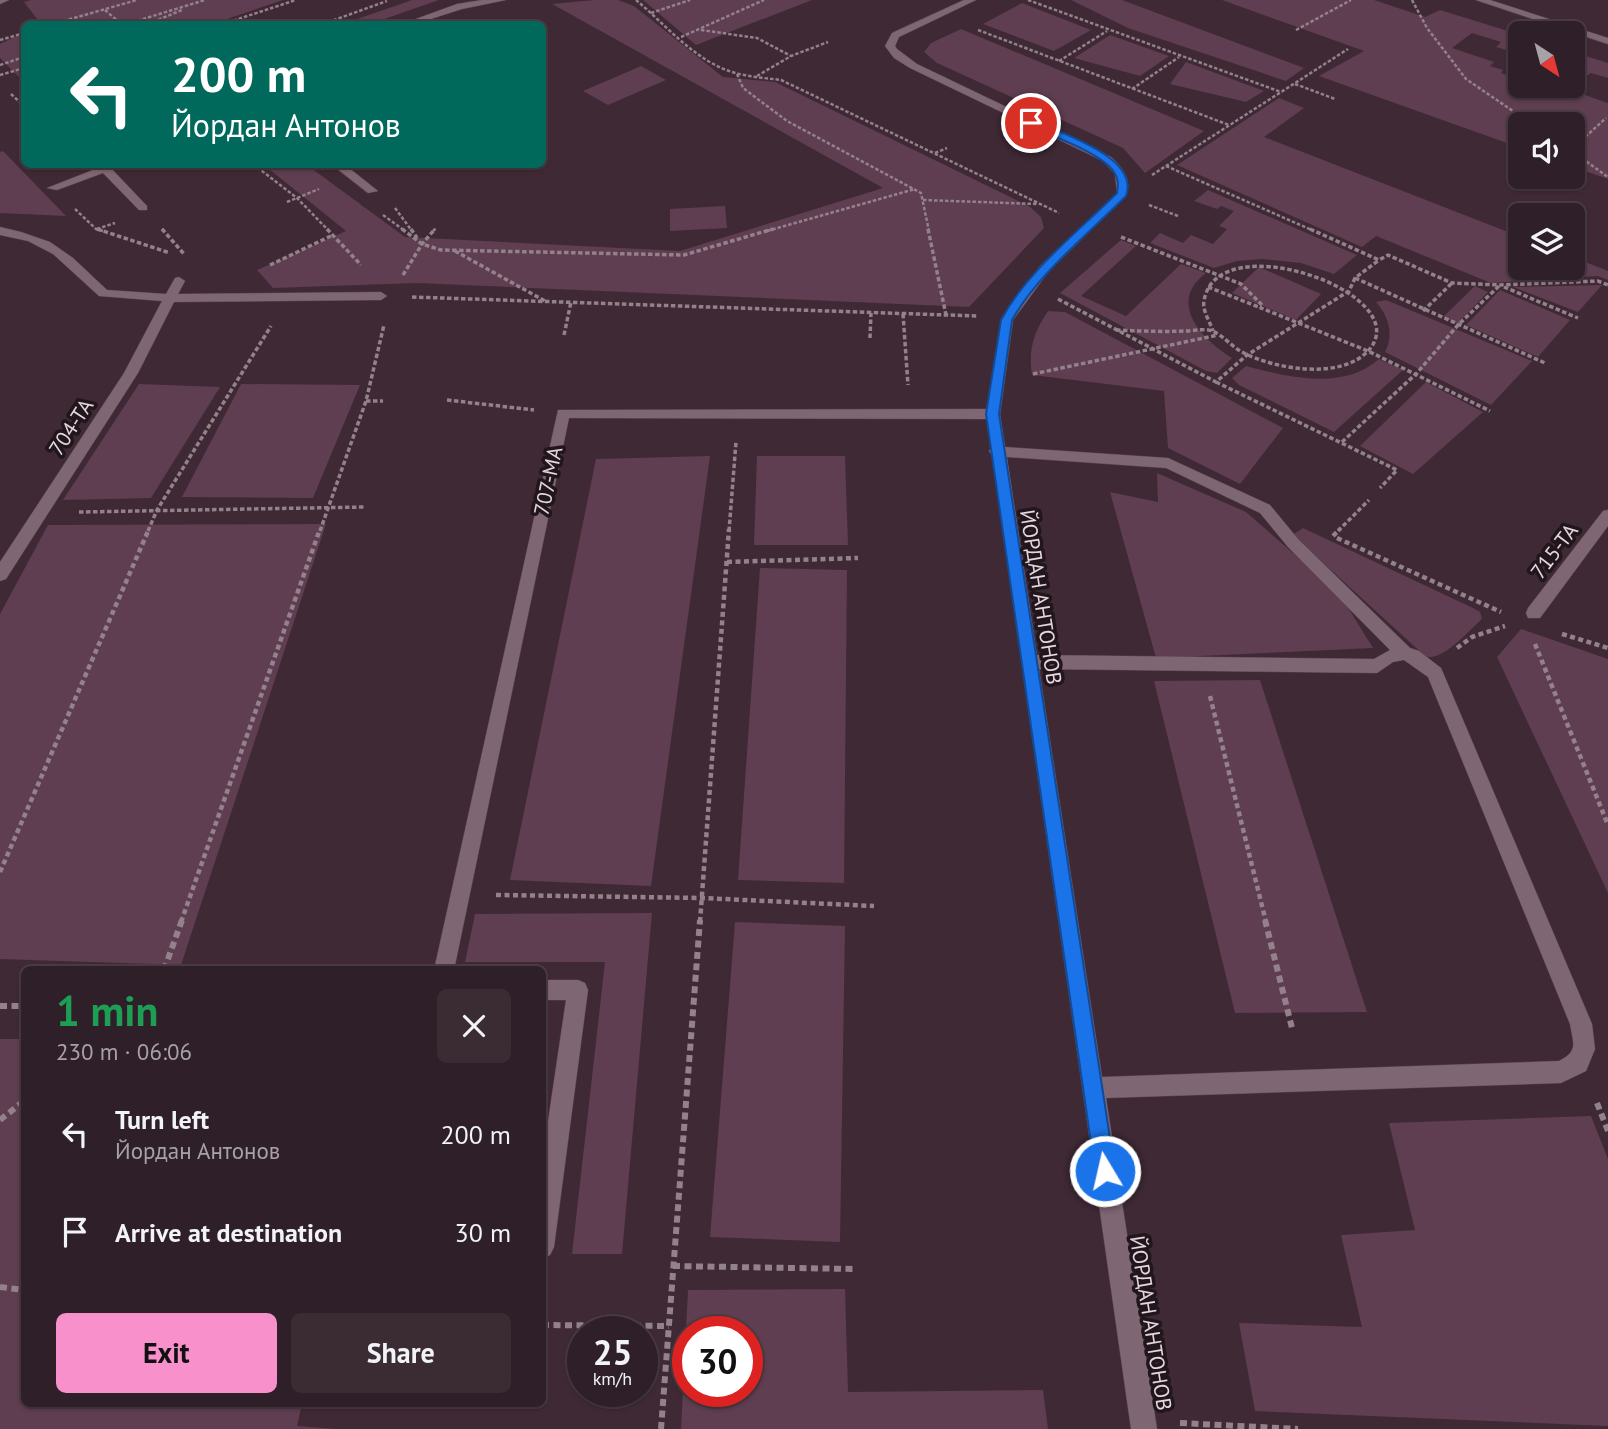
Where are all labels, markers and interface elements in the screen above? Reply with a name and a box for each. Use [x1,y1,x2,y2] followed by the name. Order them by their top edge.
[1508,21,1586,98] north arrow
[1508,21,1585,280] map controls
[171,42,306,106] text: 200 m
[56,49,147,140] icon: left
[1001,93,1061,153] pin
[171,104,401,146] text: Йордан Антонов
[1012,104,1050,142] icon: arrive
[1508,112,1585,189] button: sound
[1508,203,1585,280] button: layers
[43,393,100,461] street label: 704-ТА
[528,444,569,518] street label: 707-МА
[1014,508,1068,686] street label: ЙОРДАН АНТОНОВ
[1524,517,1584,584] street label: 715-ТА
[56,983,158,1038] text: 1 min
[437,989,511,1063] button: close
[56,1037,192,1066] text: 230 m · 06:06
[115,1103,209,1136] text: Turn left
[56,1115,94,1153] icon: left
[440,1118,511,1151] text: 200 m
[1068,1134,1142,1208] position arrow
[115,1136,280,1165] text: Йордан Антонов
[56,1213,94,1251] icon: arrive
[115,1216,342,1249] text: Arrive at destination
[455,1216,511,1249] text: 30 m
[1124,1234,1178,1412] street label: ЙОРДАН АНТОНОВ
[56,1313,277,1393] button: Exit
[291,1313,511,1393] button: Share
[672,1316,763,1407] speed limit sign: 30
[593,1329,632,1375] text: 25
[593,1367,632,1390] text: km/h

